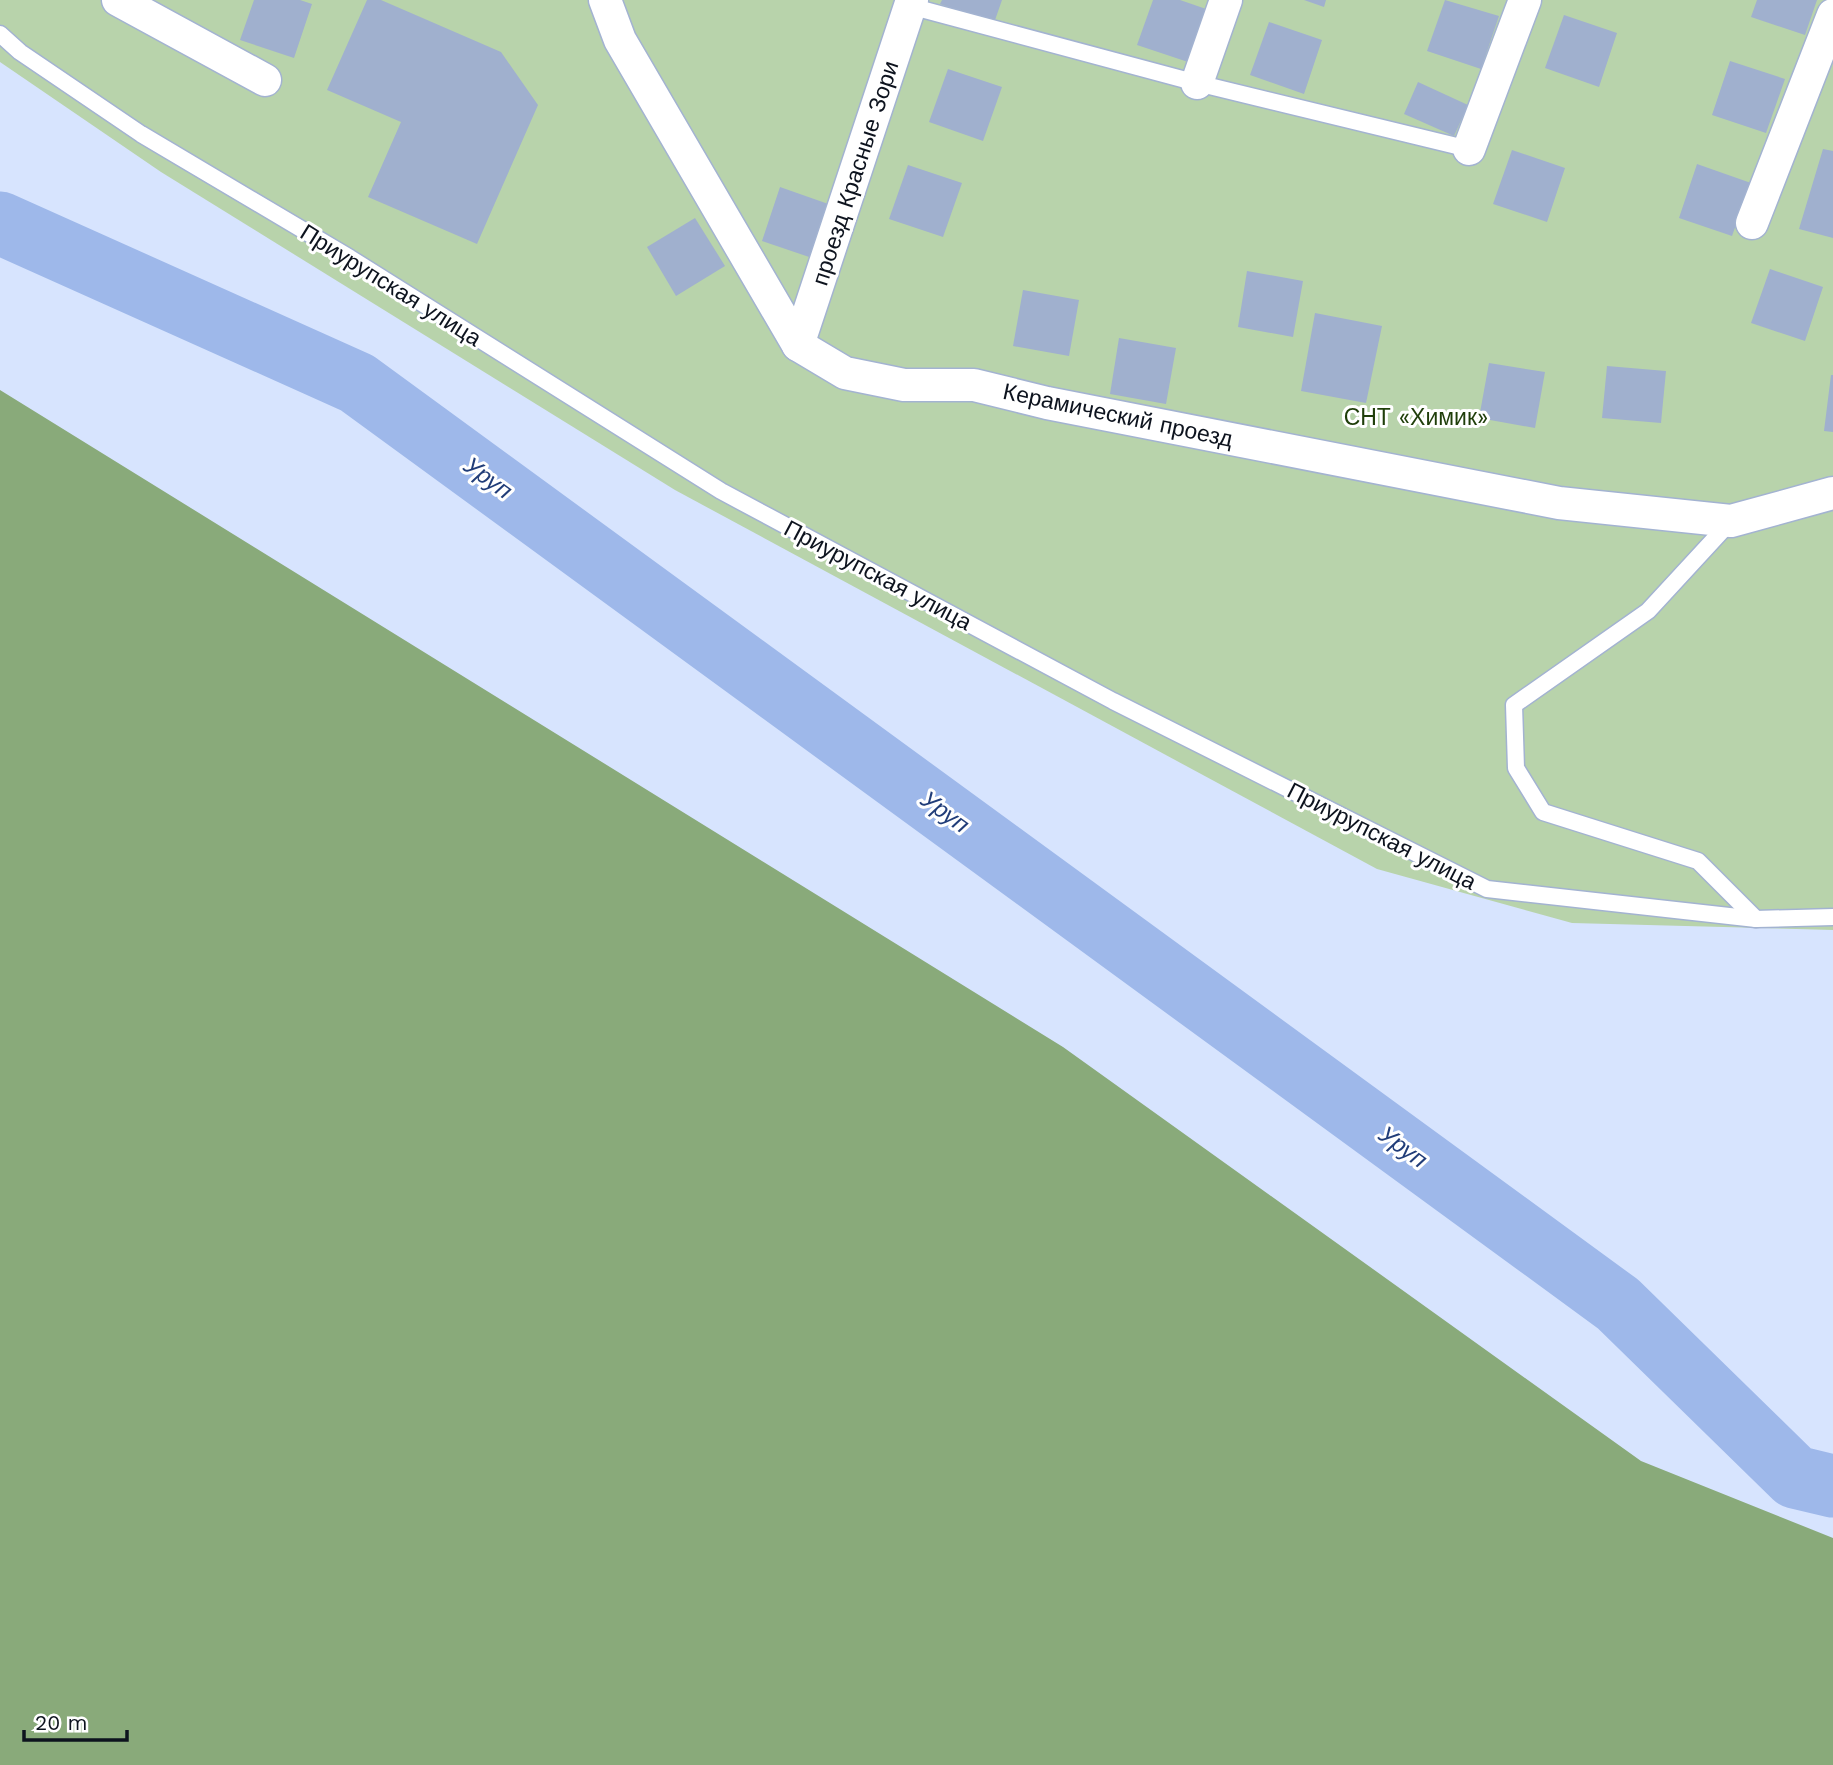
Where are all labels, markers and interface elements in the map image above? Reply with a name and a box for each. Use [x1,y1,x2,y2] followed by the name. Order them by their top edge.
[806,58,905,289] street label: проезд Красные Зори
[295,219,486,352] street label: Приурупская улица
[1001,378,1236,453] street label: Керамический проезд
[1344,404,1488,431] park label: СНТ «Химик»
[458,451,518,505] water label: Уруп
[779,515,976,636] street label: Приурупская улица
[1283,777,1481,896] street label: Приурупская улица
[915,785,975,839] water label: Уруп
[1373,1120,1433,1174] water label: Уруп
[24,1698,128,1742] scale bar
[35,1710,87,1735] text: 20 m

